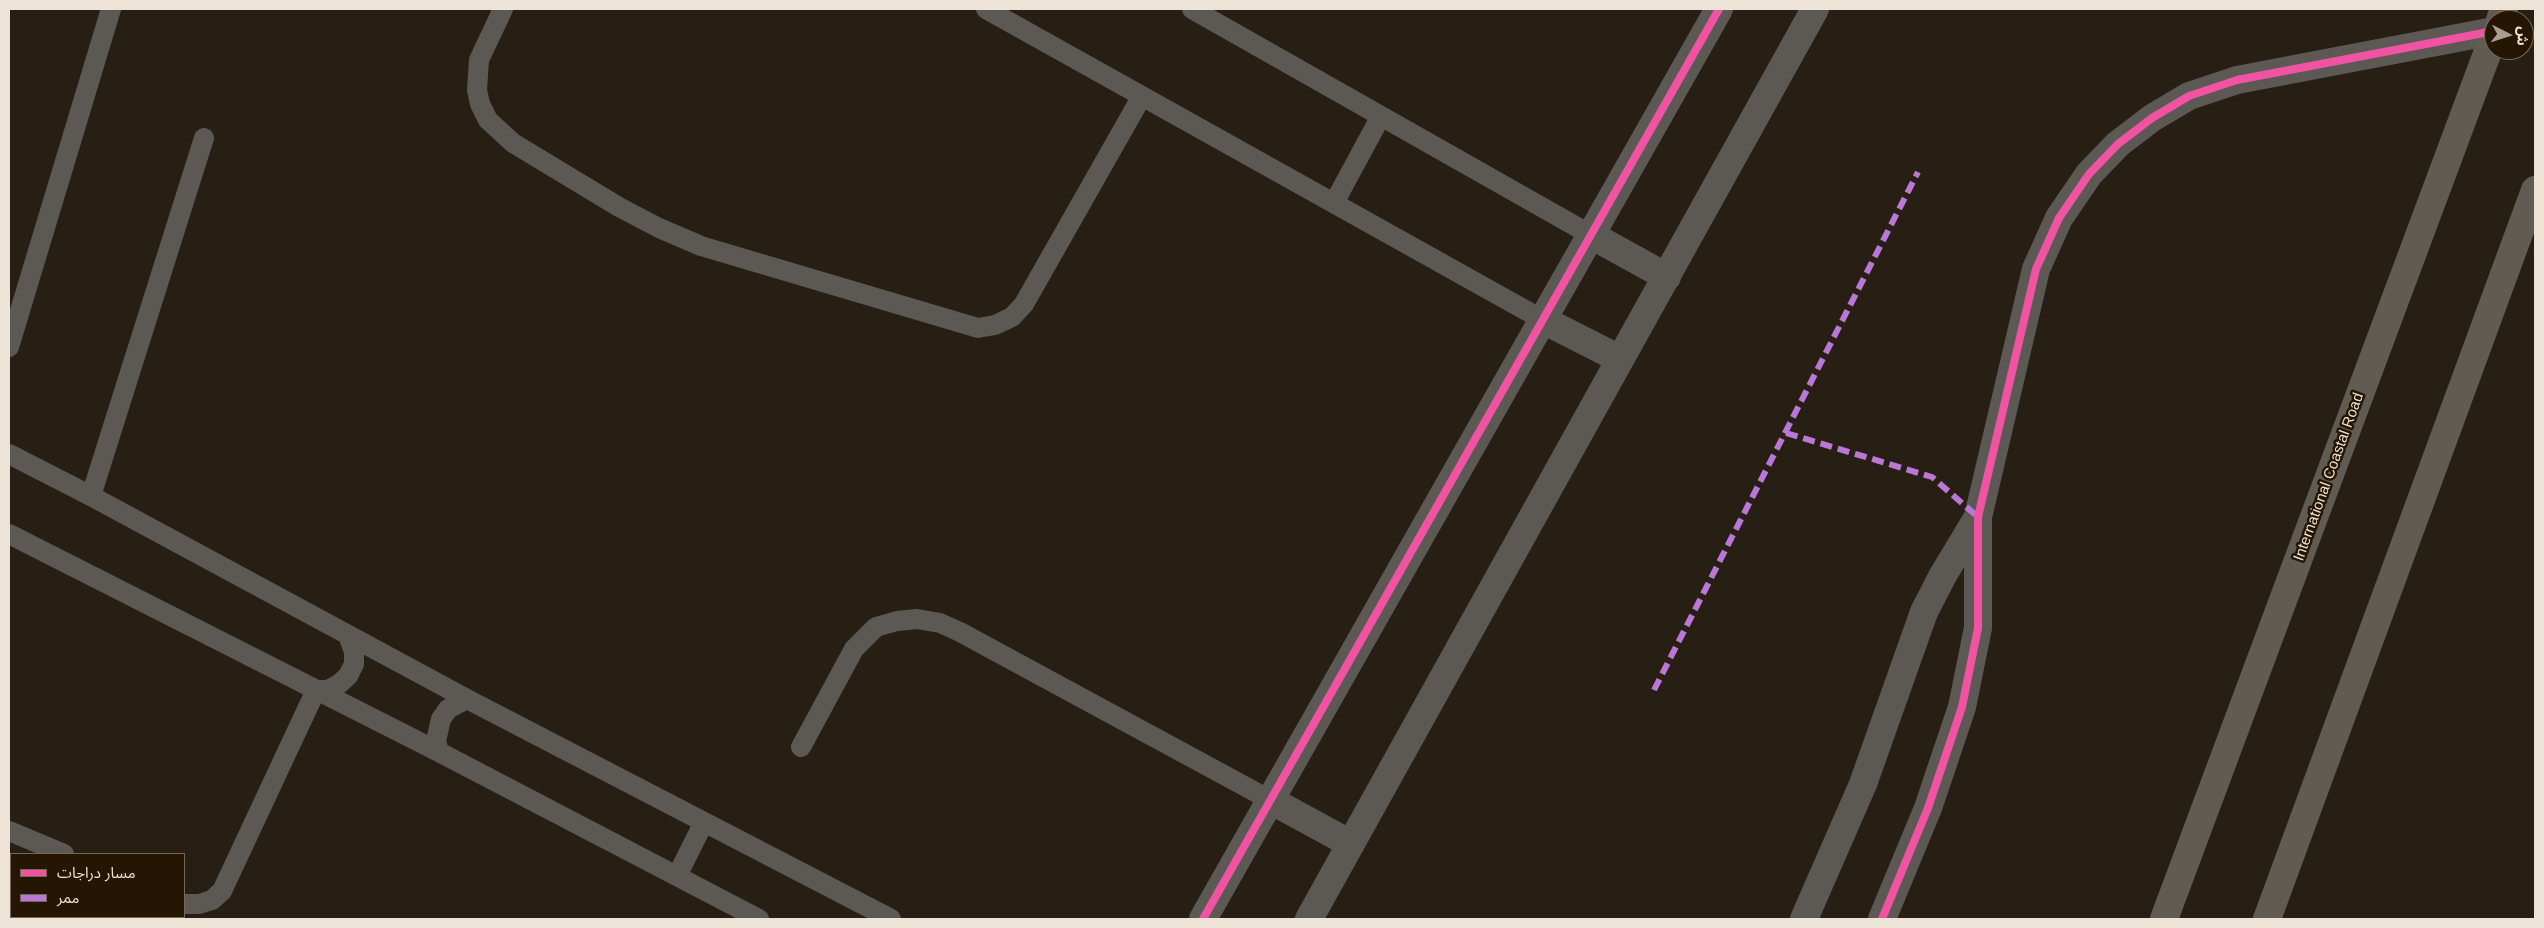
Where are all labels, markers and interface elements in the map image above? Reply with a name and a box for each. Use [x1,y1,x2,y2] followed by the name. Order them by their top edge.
[2484,10,2534,60] north arrow
[2514,26,2532,46] text: ش
[2290,390,2368,564] street label: International Coastal Road
[10,853,185,918] legend
[57,864,136,881] text: مسار دراجات
[57,889,80,906] text: ممر

